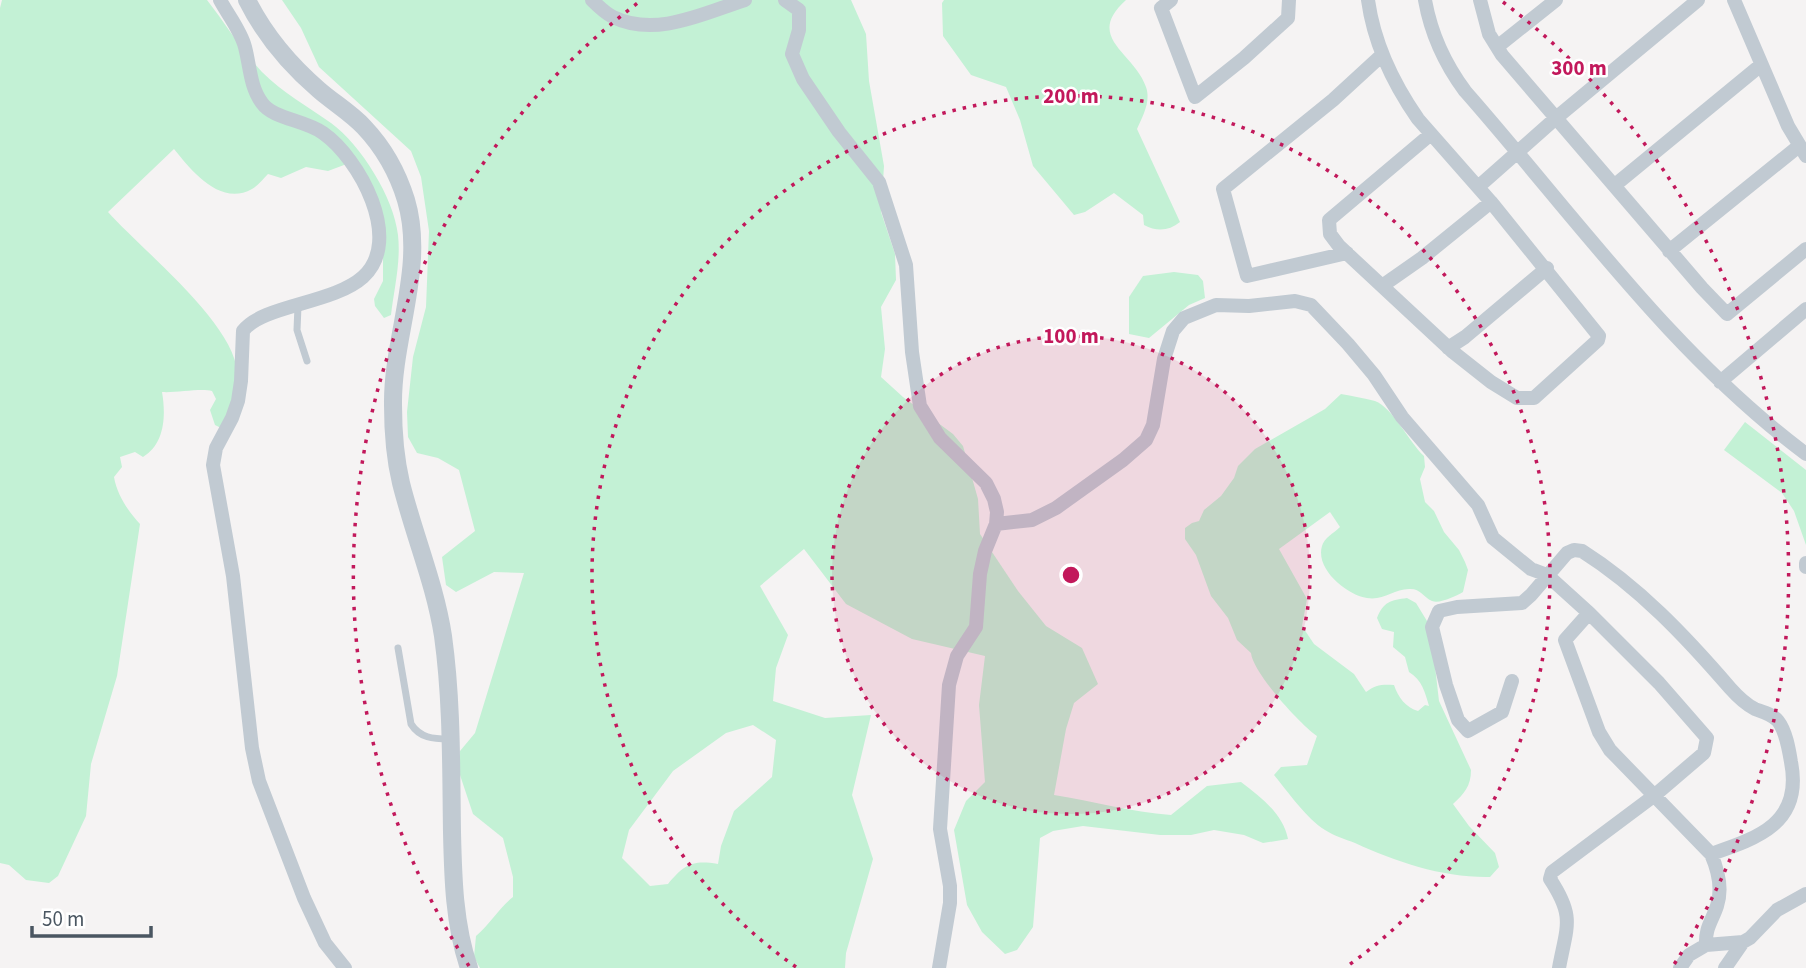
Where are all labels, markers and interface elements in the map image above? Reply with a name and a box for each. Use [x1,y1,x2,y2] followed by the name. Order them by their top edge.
[1551,53,1607,83] text: 300 m
[1043,81,1099,111] text: 200 m
[1043,321,1099,351] text: 100 m
[1059,563,1083,587] centre of rings
[32,894,150,938] scale bar
[42,904,84,934] text: 50 m

